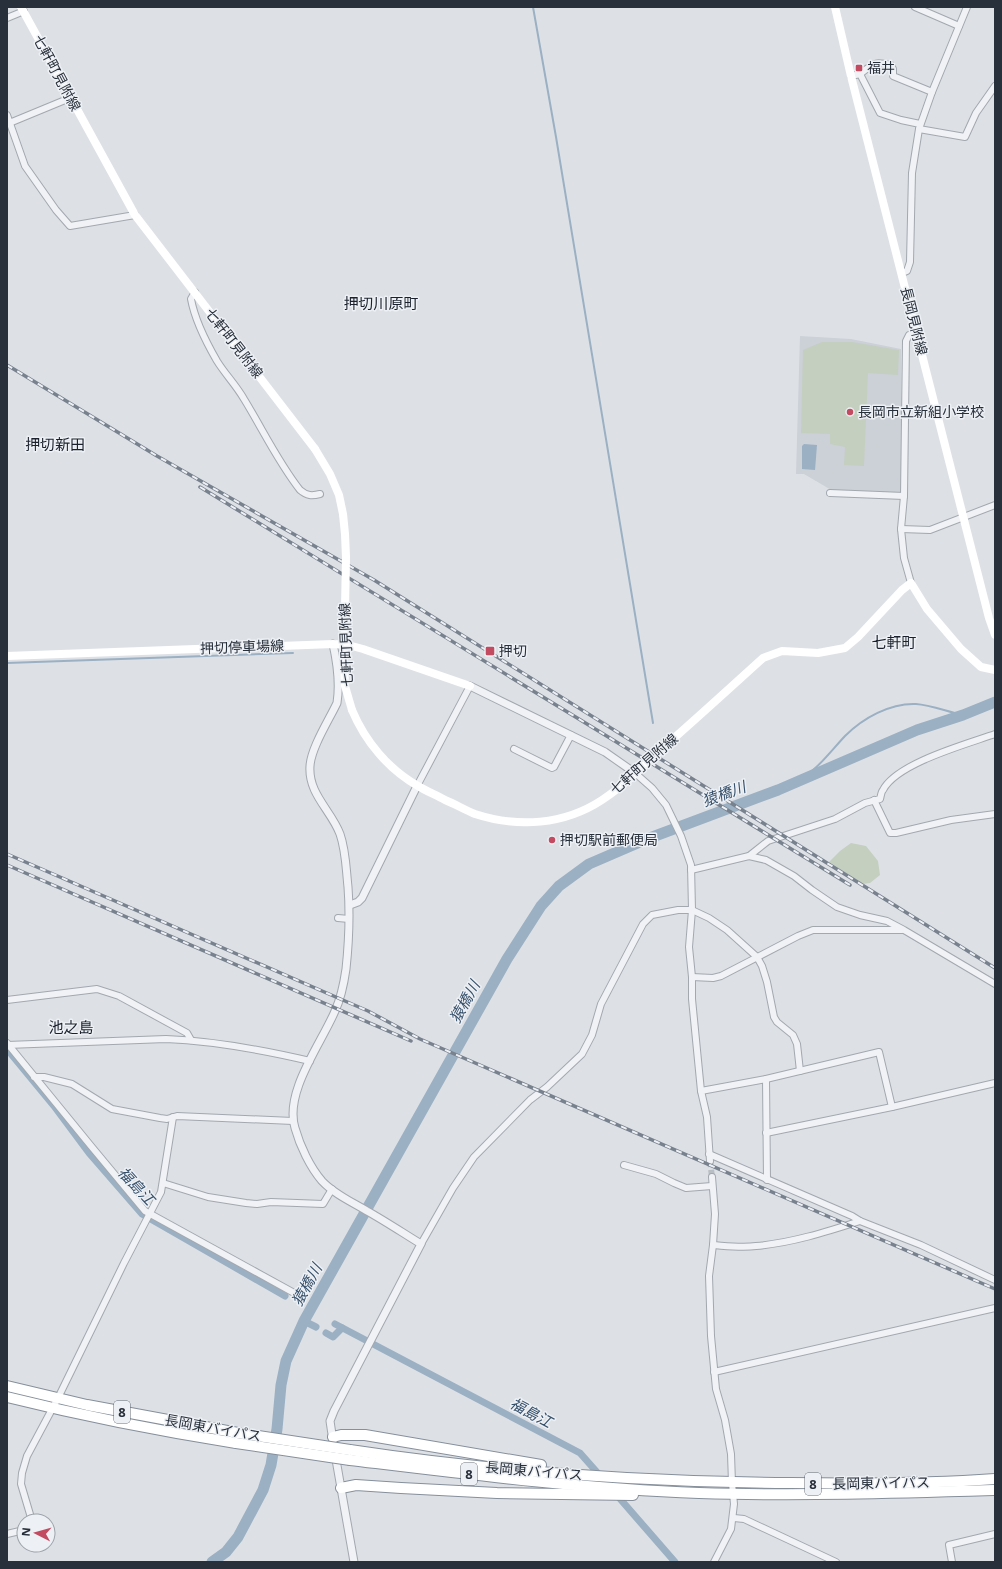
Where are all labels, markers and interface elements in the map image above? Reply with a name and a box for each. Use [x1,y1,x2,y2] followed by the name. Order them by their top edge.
[29,31,86,114] street label: 七軒町見附線
[867,58,895,77] place label: 福井
[854,63,864,73] marker: 福井
[897,285,932,357] street label: 長岡見附線
[343,293,419,313] district label: 押切川原町
[201,304,268,382] street label: 七軒町見附線
[858,402,984,421] place label: 長岡市立新組小学校
[845,407,855,417] marker: 長岡市立新組小学校
[25,434,85,454] district label: 押切新田
[335,603,356,687] street label: 七軒町見附線
[871,632,917,652] district label: 七軒町
[200,636,284,657] street label: 押切停車場線
[499,641,527,660] place label: 押切
[484,645,496,657] marker: 押切
[606,729,682,798] street label: 七軒町見附線
[699,775,750,810] water label: 猿橋川
[560,830,658,849] place label: 押切駅前郵便局
[547,835,557,845] marker: 押切駅前郵便局
[444,975,485,1026] water label: 猿橋川
[48,1017,94,1037] district label: 池之島
[114,1162,161,1210] water label: 福島江
[286,1258,327,1309] water label: 猿橋川
[507,1393,558,1432] water label: 福島江
[114,1401,130,1423] road number: 8
[163,1410,263,1445] street label: 長岡東バイパス
[485,1457,584,1484] street label: 長岡東バイパス
[461,1463,477,1485] road number: 8
[832,1472,930,1493] street label: 長岡東バイパス
[805,1473,821,1495] road number: 8
[16,1513,56,1553] north arrow
[18,1527,33,1537] text: N

